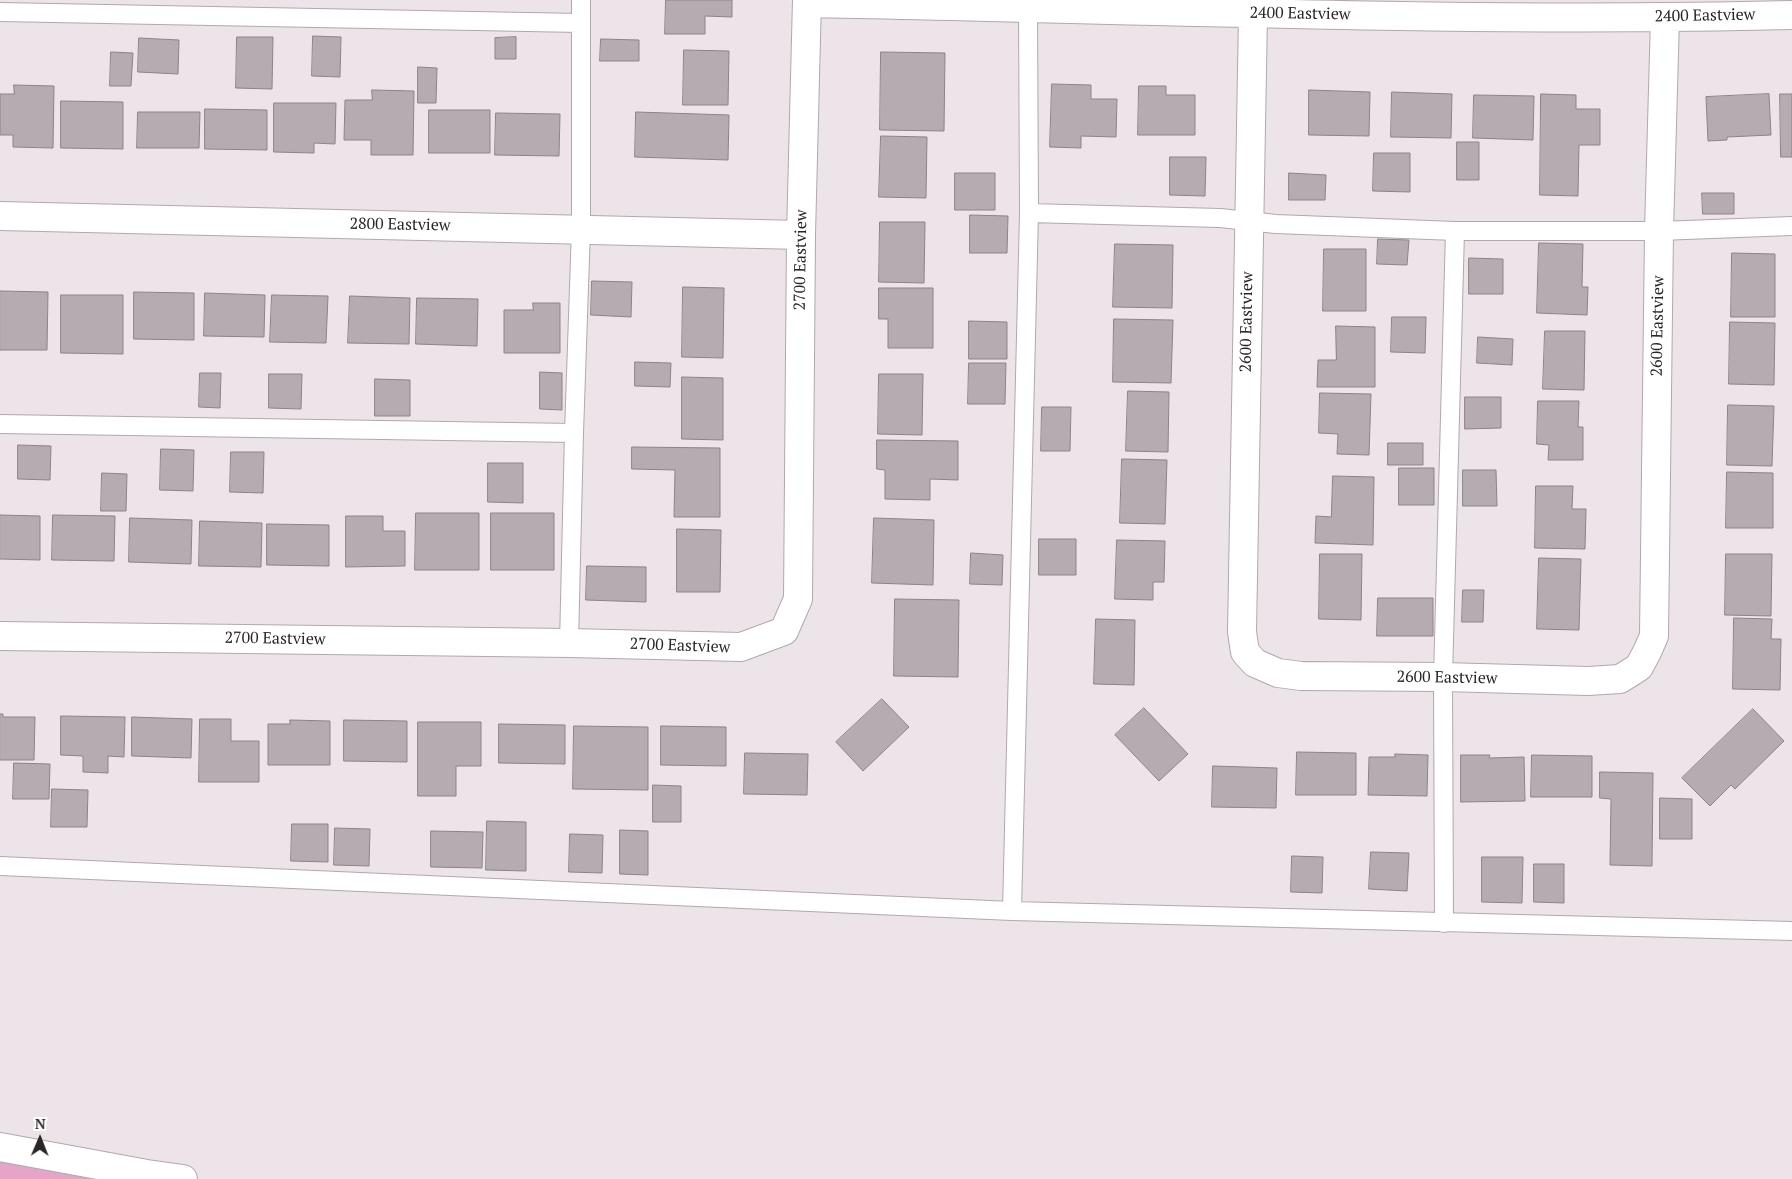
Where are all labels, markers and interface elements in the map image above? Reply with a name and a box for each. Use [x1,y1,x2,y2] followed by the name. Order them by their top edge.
[1249,4,1351,24] street label: 2400 Eastview
[1654,6,1756,26] street label: 2400 Eastview
[791,209,811,311] street label: 2700 Eastview
[349,215,451,235] street label: 2800 Eastview
[1237,271,1257,373] street label: 2600 Eastview
[1648,275,1668,377] street label: 2600 Eastview
[224,629,326,649] street label: 2700 Eastview
[629,635,731,657] street label: 2700 Eastview
[1396,668,1498,688] street label: 2600 Eastview
[15,1114,65,1164] north arrow
[35,1114,46,1133] text: N

